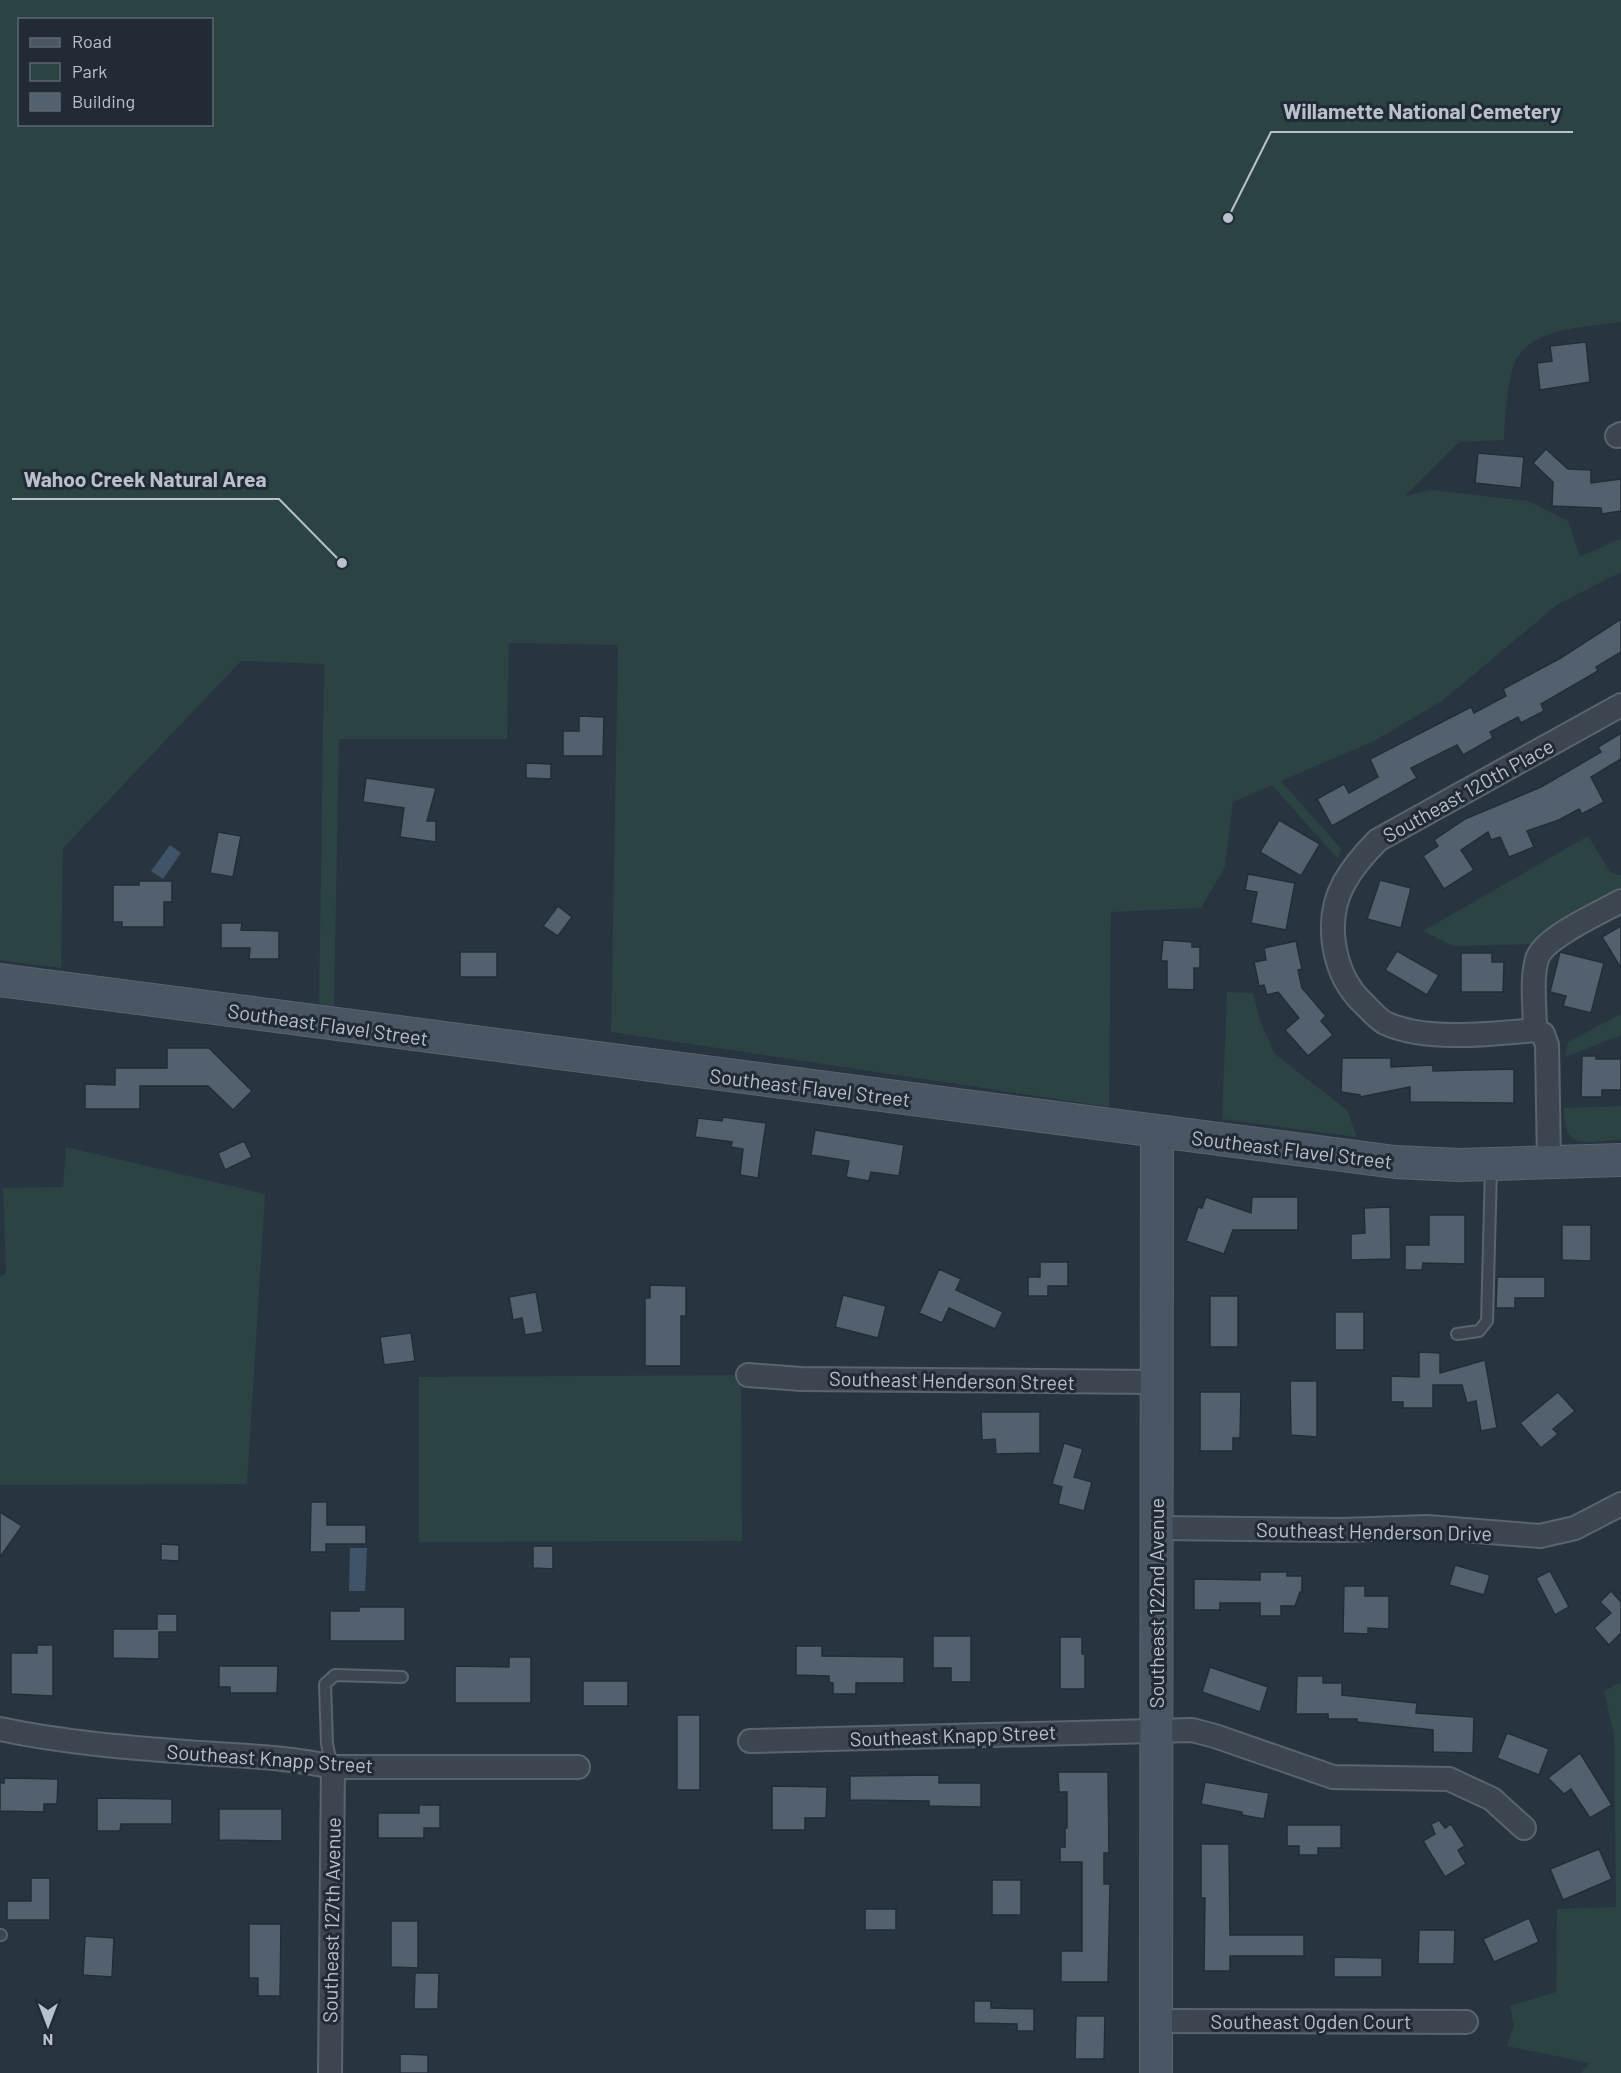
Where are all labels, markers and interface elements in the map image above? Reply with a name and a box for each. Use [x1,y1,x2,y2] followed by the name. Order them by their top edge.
[18,18,213,126] legend
[72,30,112,52] text: Road
[72,60,107,82] text: Park
[72,90,135,112] text: Building
[1271,93,1573,132] callout: Willamette National Cemetery
[1283,98,1561,123] text: Willamette National Cemetery
[12,460,279,499] callout: Wahoo Creek Natural Area
[23,466,267,491] text: Wahoo Creek Natural Area
[1378,733,1558,847] street label: Southeast 120th Place
[226,998,430,1050] street label: Southeast Flavel Street
[708,1063,912,1111] street label: Southeast Flavel Street
[1190,1125,1394,1173] street label: Southeast Flavel Street
[829,1366,1075,1394] street label: Southeast Henderson Street
[1144,1498,1168,1708] street label: Southeast 122nd Avenue
[1256,1517,1492,1545] street label: Southeast Henderson Drive
[849,1719,1057,1751] street label: Southeast Knapp Street
[166,1739,374,1777] street label: Southeast Knapp Street
[317,1817,345,2023] street label: Southeast 127th Avenue
[18,1995,78,2055] north arrow
[1211,2009,1411,2033] street label: Southeast Ogden Court
[43,2031,53,2050] text: N

